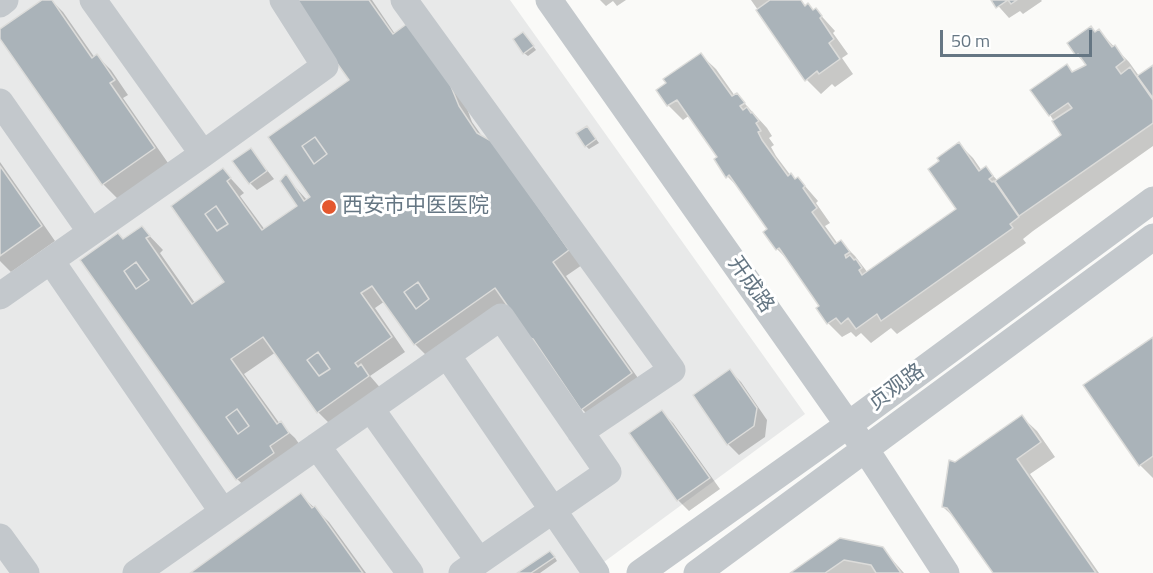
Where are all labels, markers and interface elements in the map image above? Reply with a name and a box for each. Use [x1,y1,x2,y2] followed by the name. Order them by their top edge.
[943,18,1094,56] scale bar
[951,27,990,54] text: 50 m
[342,194,489,220] place label: 西安市中医医院
[320,198,338,216] marker: 西安市中医医院
[722,252,778,318] street label: 开成路
[864,359,930,417] street label: 贞观路

